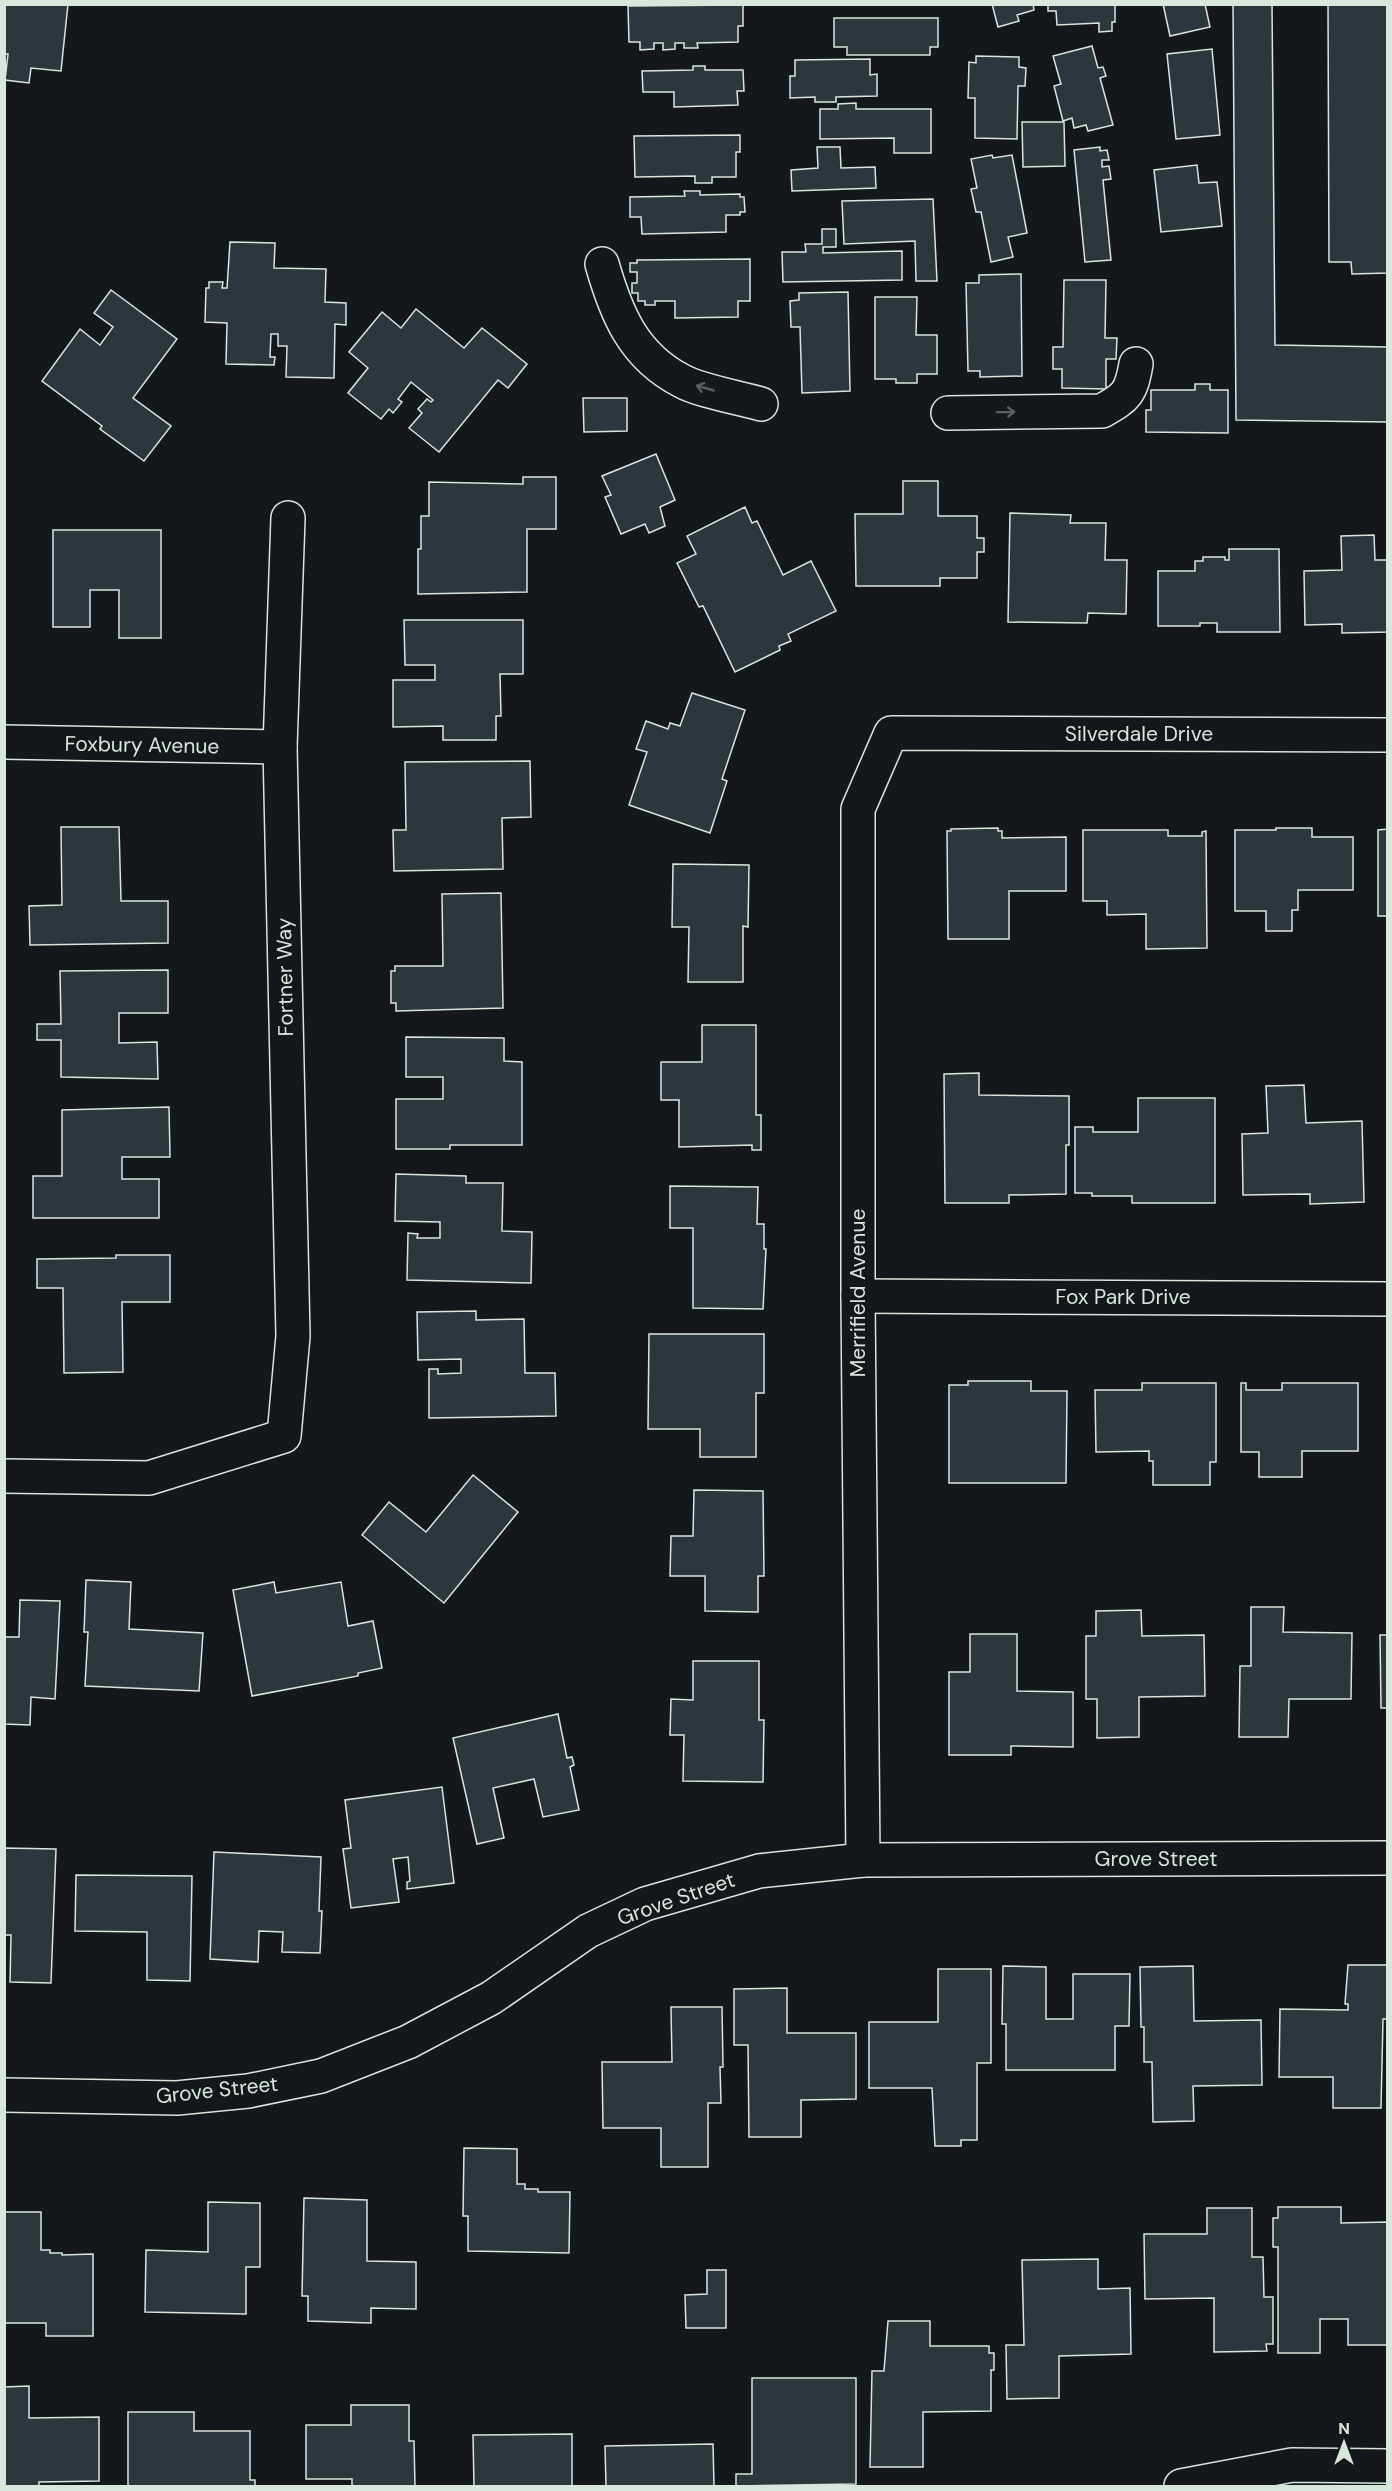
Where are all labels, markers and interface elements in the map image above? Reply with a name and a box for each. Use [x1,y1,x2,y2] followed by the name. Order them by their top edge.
[696,382,715,393] one-way arrow
[996,406,1016,418] one-way arrow
[1065,720,1213,748] street label: Silverdale Drive
[64,730,220,760] street label: Foxbury Avenue
[270,917,300,1037] street label: Fortner Way
[844,1209,872,1377] street label: Merrifield Avenue
[1055,1283,1191,1311] street label: Fox Park Drive
[1095,1845,1217,1873] street label: Grove Street
[613,1866,739,1932] street label: Grove Street
[154,2070,280,2110] street label: Grove Street
[1314,2413,1374,2473] north arrow
[1338,2418,1350,2439] text: N

